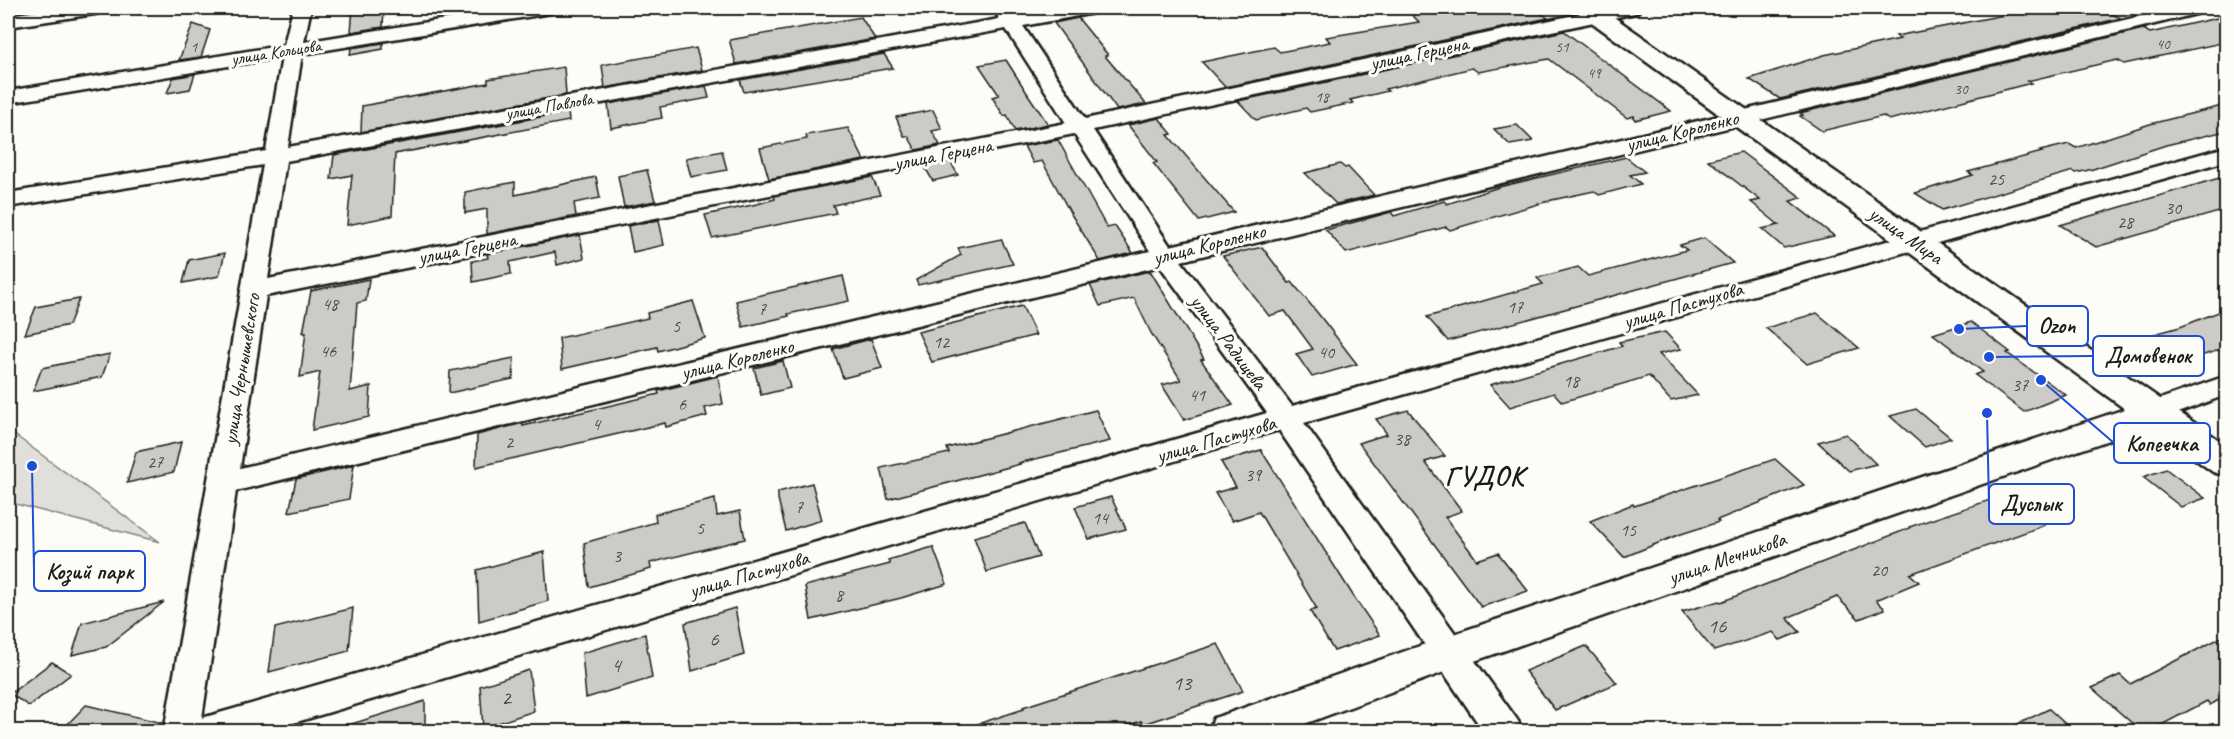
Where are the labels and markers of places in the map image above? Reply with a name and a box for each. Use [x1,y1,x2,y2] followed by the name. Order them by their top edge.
[2027,306,2088,346] callout: Ozon
[2093,336,2204,376] callout: Домовенок
[2114,423,2210,463] callout: Копеечка
[1989,484,2074,524] callout: Дуслык
[34,551,145,591] callout: Козий парк

